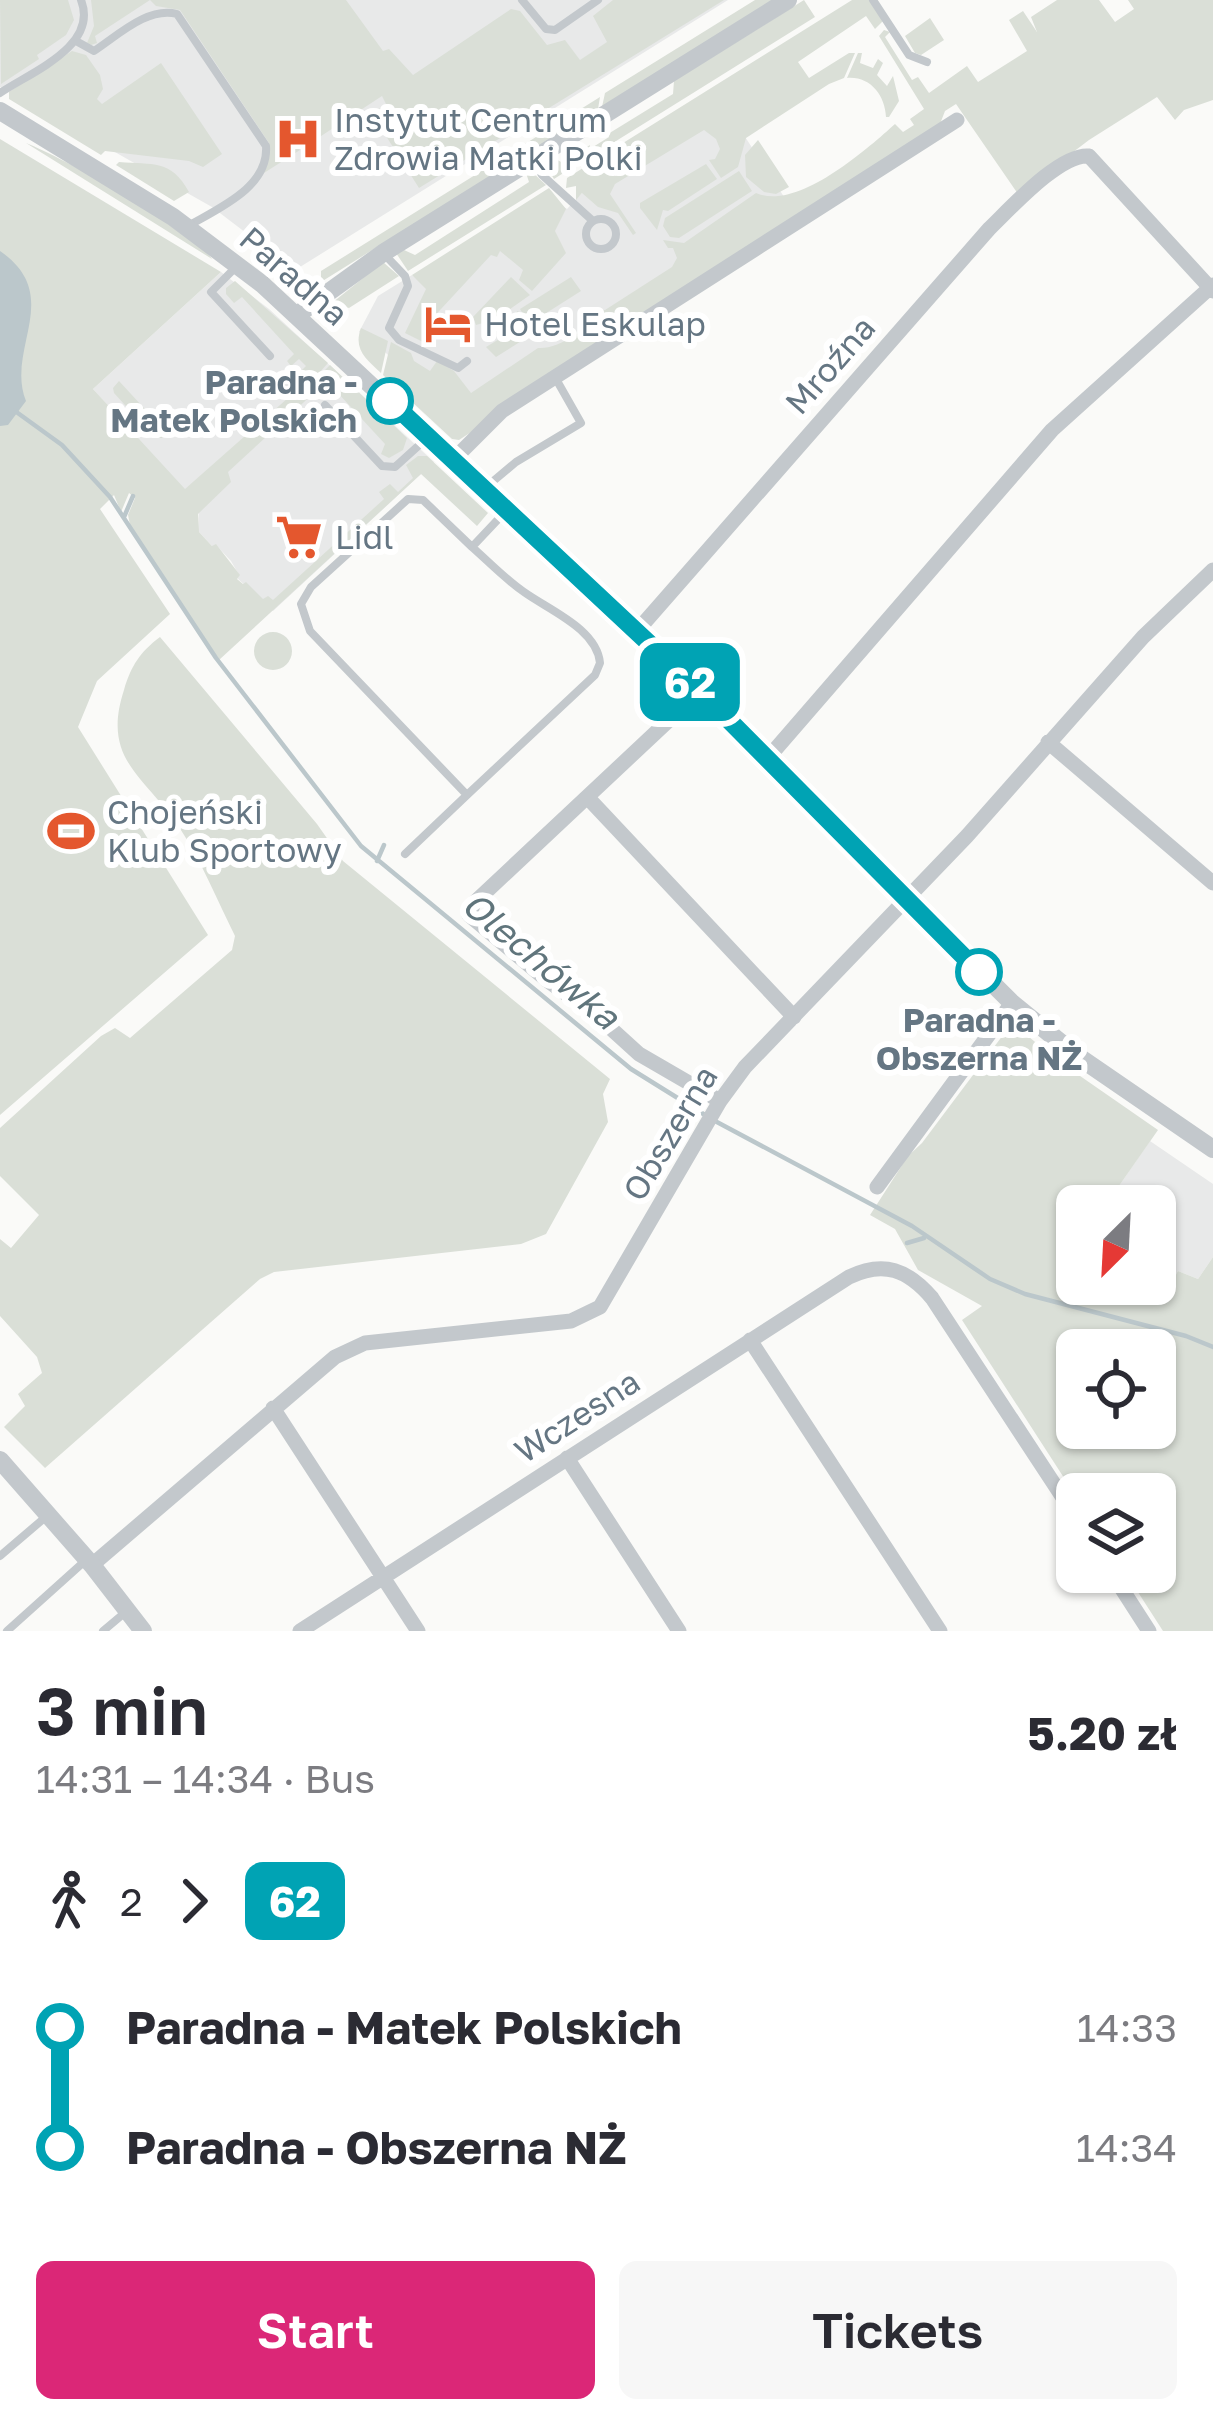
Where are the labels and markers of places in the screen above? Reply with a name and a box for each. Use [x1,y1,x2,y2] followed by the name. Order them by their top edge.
[334,100,643,177] place label: Instytut Centrum Zdrowia Matki Polki
[273,114,323,164] hospital icon: Instytut Centrum Zdrowia Matki Polki
[423,299,473,349] hotel icon: Hotel Eskulap
[484,304,706,343] place label: Hotel Eskulap
[110,362,357,439] place label: Paradna - Matek Polskich
[368,379,412,423] marker: Paradna - Matek Polskich
[274,512,324,562] supermarket icon: Lidl
[335,517,394,556] place label: Lidl
[107,792,342,869] place label: Chojeński Klub Sportowy
[46,806,96,856] sports icon: Chojeński Klub Sportowy
[957,950,1001,994] marker: Paradna - Obszerna NŻ
[876,1000,1082,1077] place label: Paradna - Obszerna NŻ

